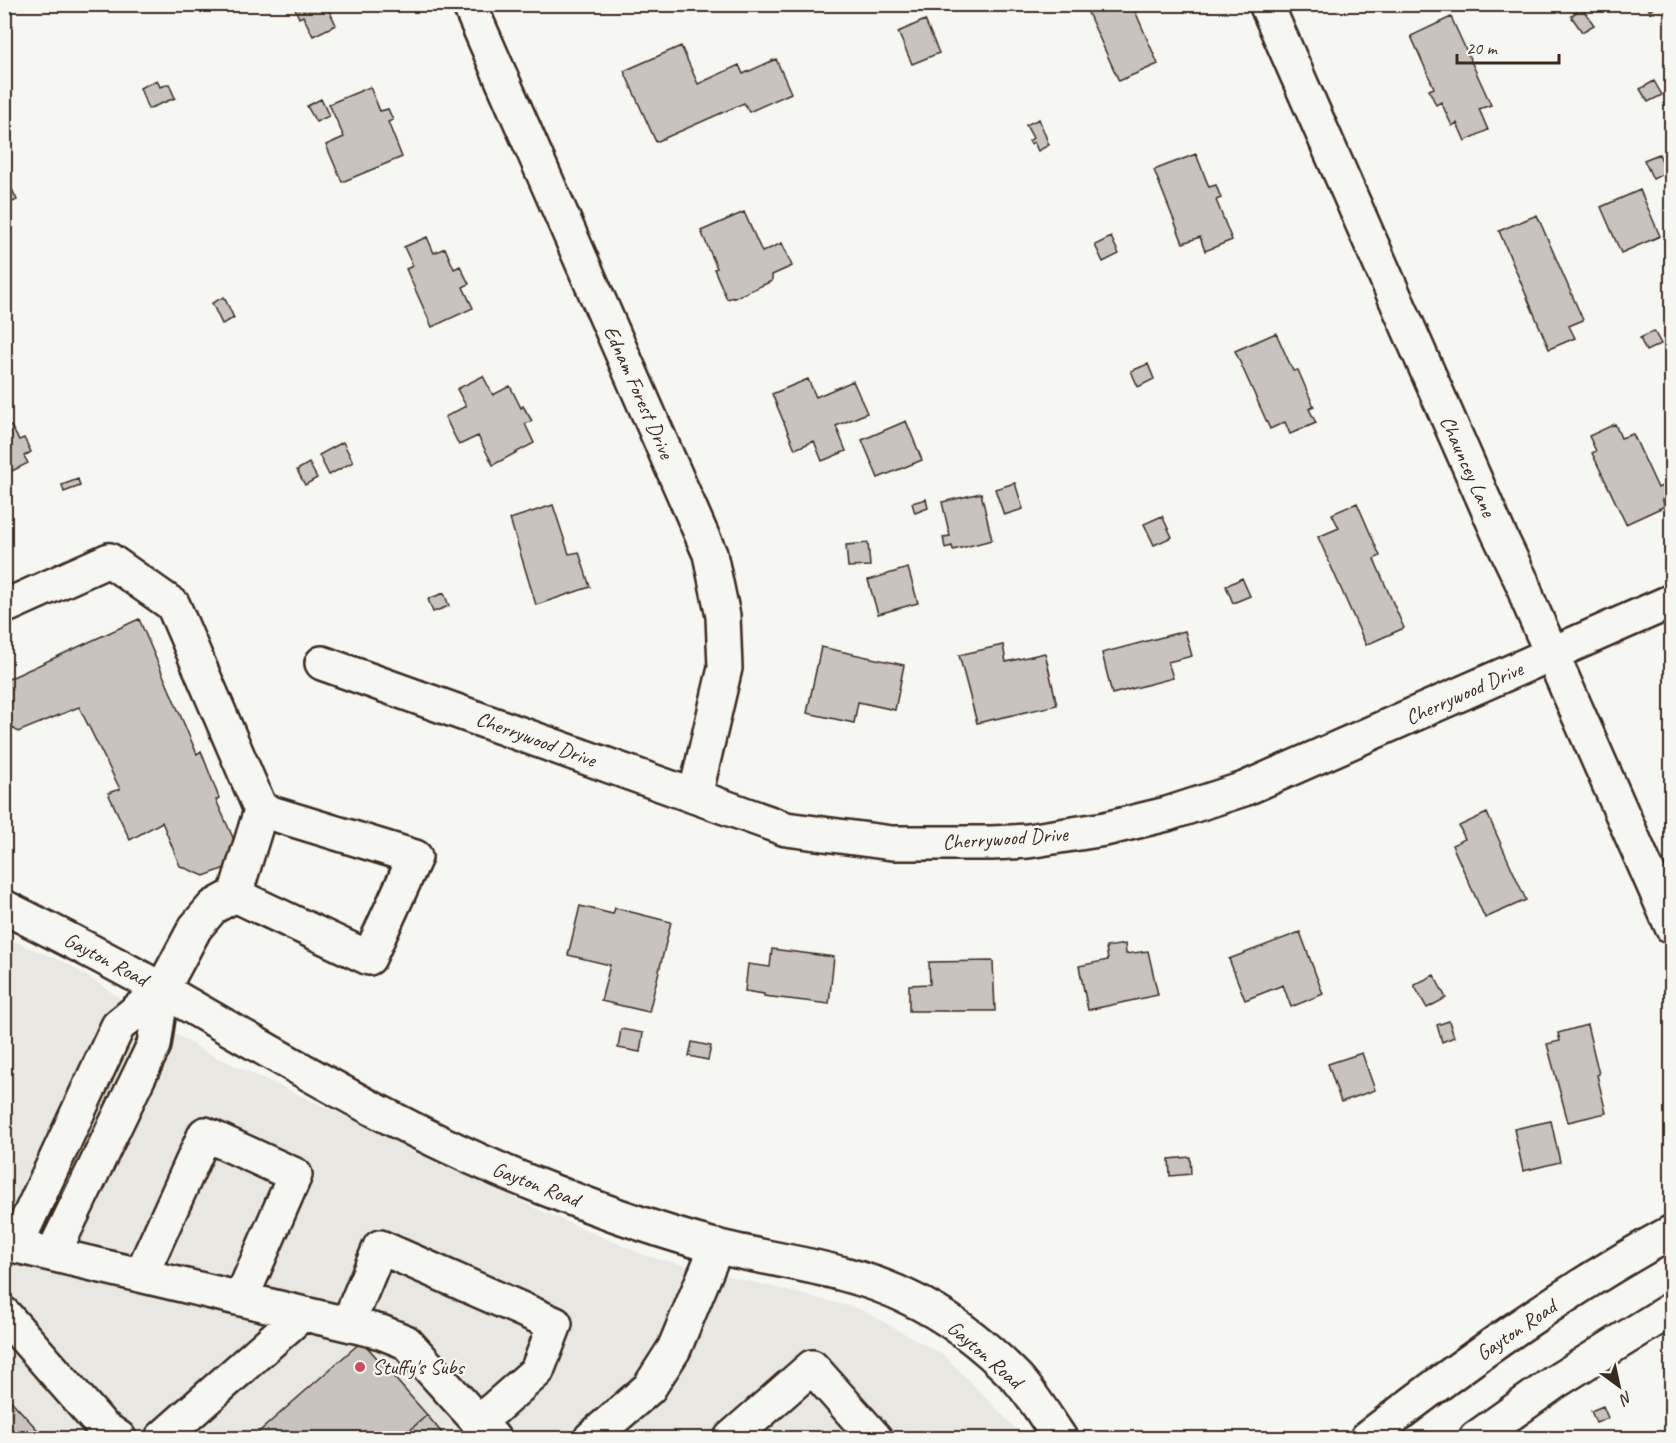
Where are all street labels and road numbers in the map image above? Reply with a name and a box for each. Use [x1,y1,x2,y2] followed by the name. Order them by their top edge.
[598,322,680,464] street label: Ednam Forest Drive
[1434,412,1502,521] street label: Chauncey Lane
[1401,655,1528,730] street label: Cherrywood Drive
[473,705,601,773] street label: Cherrywood Drive
[941,821,1070,855] street label: Cherrywood Drive
[60,926,156,994] street label: Gayton Road
[489,1156,587,1214] street label: Gayton Road
[1471,1292,1564,1366] street label: Gayton Road
[942,1314,1031,1396] street label: Gayton Road

